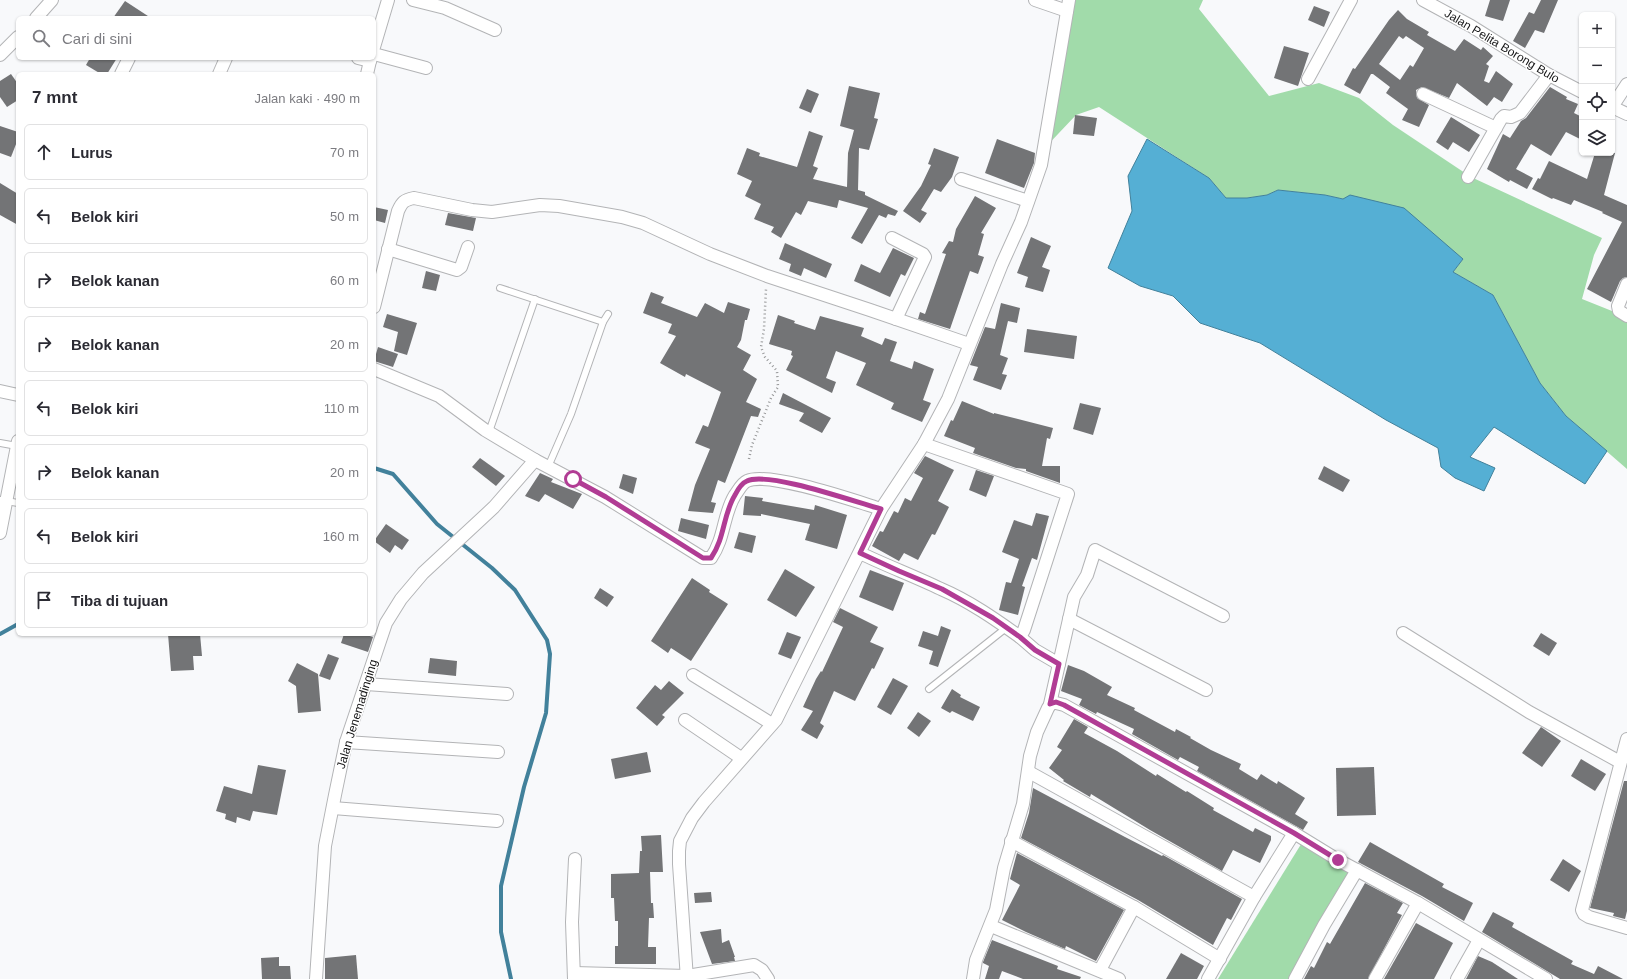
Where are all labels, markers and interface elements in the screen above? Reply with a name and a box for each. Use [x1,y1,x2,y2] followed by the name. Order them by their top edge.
[1442,6,1562,86] street label: Jalan Pelita Borong Bulo
[1579,12,1615,156] map controls
[1579,12,1615,48] button: +
[16,16,376,60] search box
[30,27,52,49] icon: search
[62,30,132,47] text: Cari di sini
[1579,48,1615,84] button: −
[1579,84,1615,120] button: locate
[32,88,77,107] text: 7 mnt
[255,91,360,106] text: Jalan kaki · 490 m
[1579,120,1615,156] button: layers
[33,141,55,163] icon: ahead
[71,144,113,161] text: Lurus
[330,145,359,160] text: 70 m
[33,205,55,227] icon: left
[71,208,139,225] text: Belok kiri
[330,209,359,224] text: 50 m
[33,269,55,291] icon: right
[71,272,159,289] text: Belok kanan
[330,273,359,288] text: 60 m
[33,333,55,355] icon: right
[71,336,159,353] text: Belok kanan
[330,337,359,352] text: 20 m
[33,397,55,419] icon: left
[71,400,139,417] text: Belok kiri
[324,401,359,416] text: 110 m
[33,461,55,483] icon: right
[71,464,159,481] text: Belok kanan
[330,465,359,480] text: 20 m
[564,470,582,488] route start
[33,525,55,547] icon: left
[71,528,139,545] text: Belok kiri
[323,529,359,544] text: 160 m
[33,589,55,611] icon: arrive
[71,592,168,609] text: Tiba di tujuan
[334,658,380,770] street label: Jalan Jenemadinging
[1329,851,1347,869] route end

